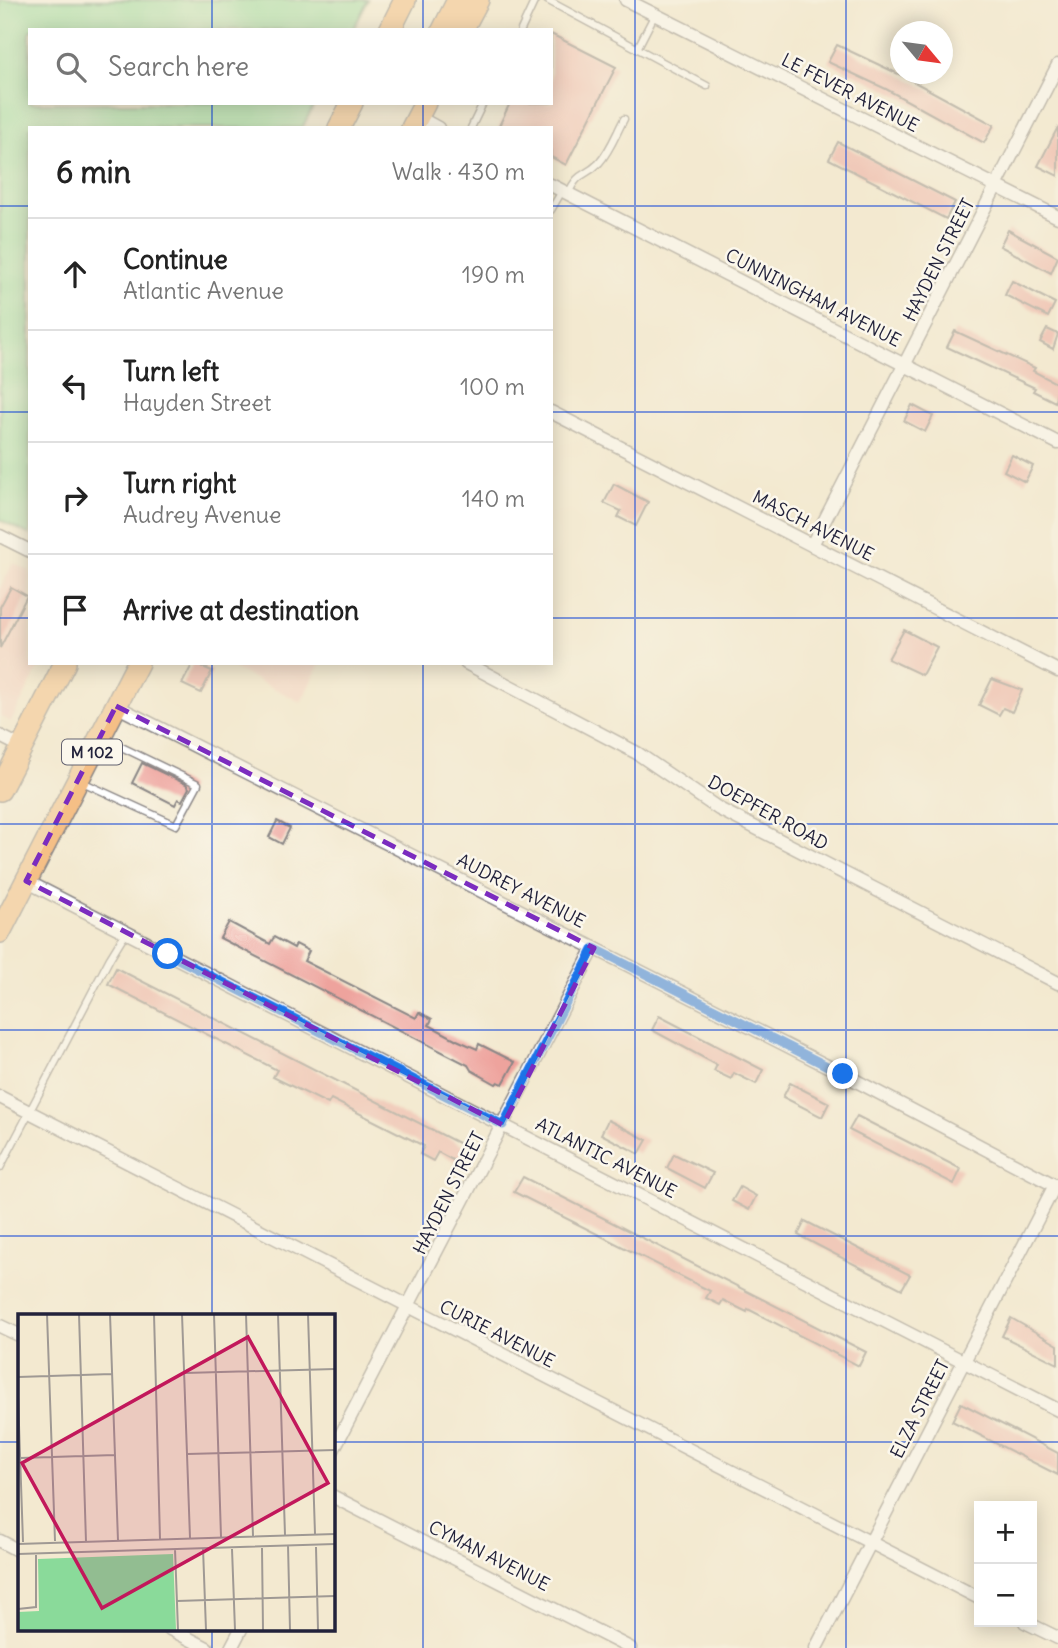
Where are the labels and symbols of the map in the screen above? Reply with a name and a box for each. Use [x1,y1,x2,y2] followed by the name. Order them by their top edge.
[890,21,953,84] north arrow
[778,48,923,137] street label: LE FEVER AVENUE
[898,194,979,325] street label: HAYDEN STREET
[722,243,905,352] street label: CUNNINGHAM AVENUE
[749,485,878,566] street label: MASCH AVENUE
[62,740,122,764] road number: M 102
[704,770,833,855] street label: DOEPFER ROAD
[453,848,589,933] street label: AUDREY AVENUE
[152,938,183,969] route start
[827,1058,858,1089] route end
[532,1112,681,1203] street label: ATLANTIC AVENUE
[408,1127,489,1258] street label: HAYDEN STREET
[436,1295,559,1373] street label: CURIE AVENUE
[18,1314,334,1630] inset map
[885,1356,954,1462] street label: ELZA STREET
[425,1515,554,1596] street label: CYMAN AVENUE

